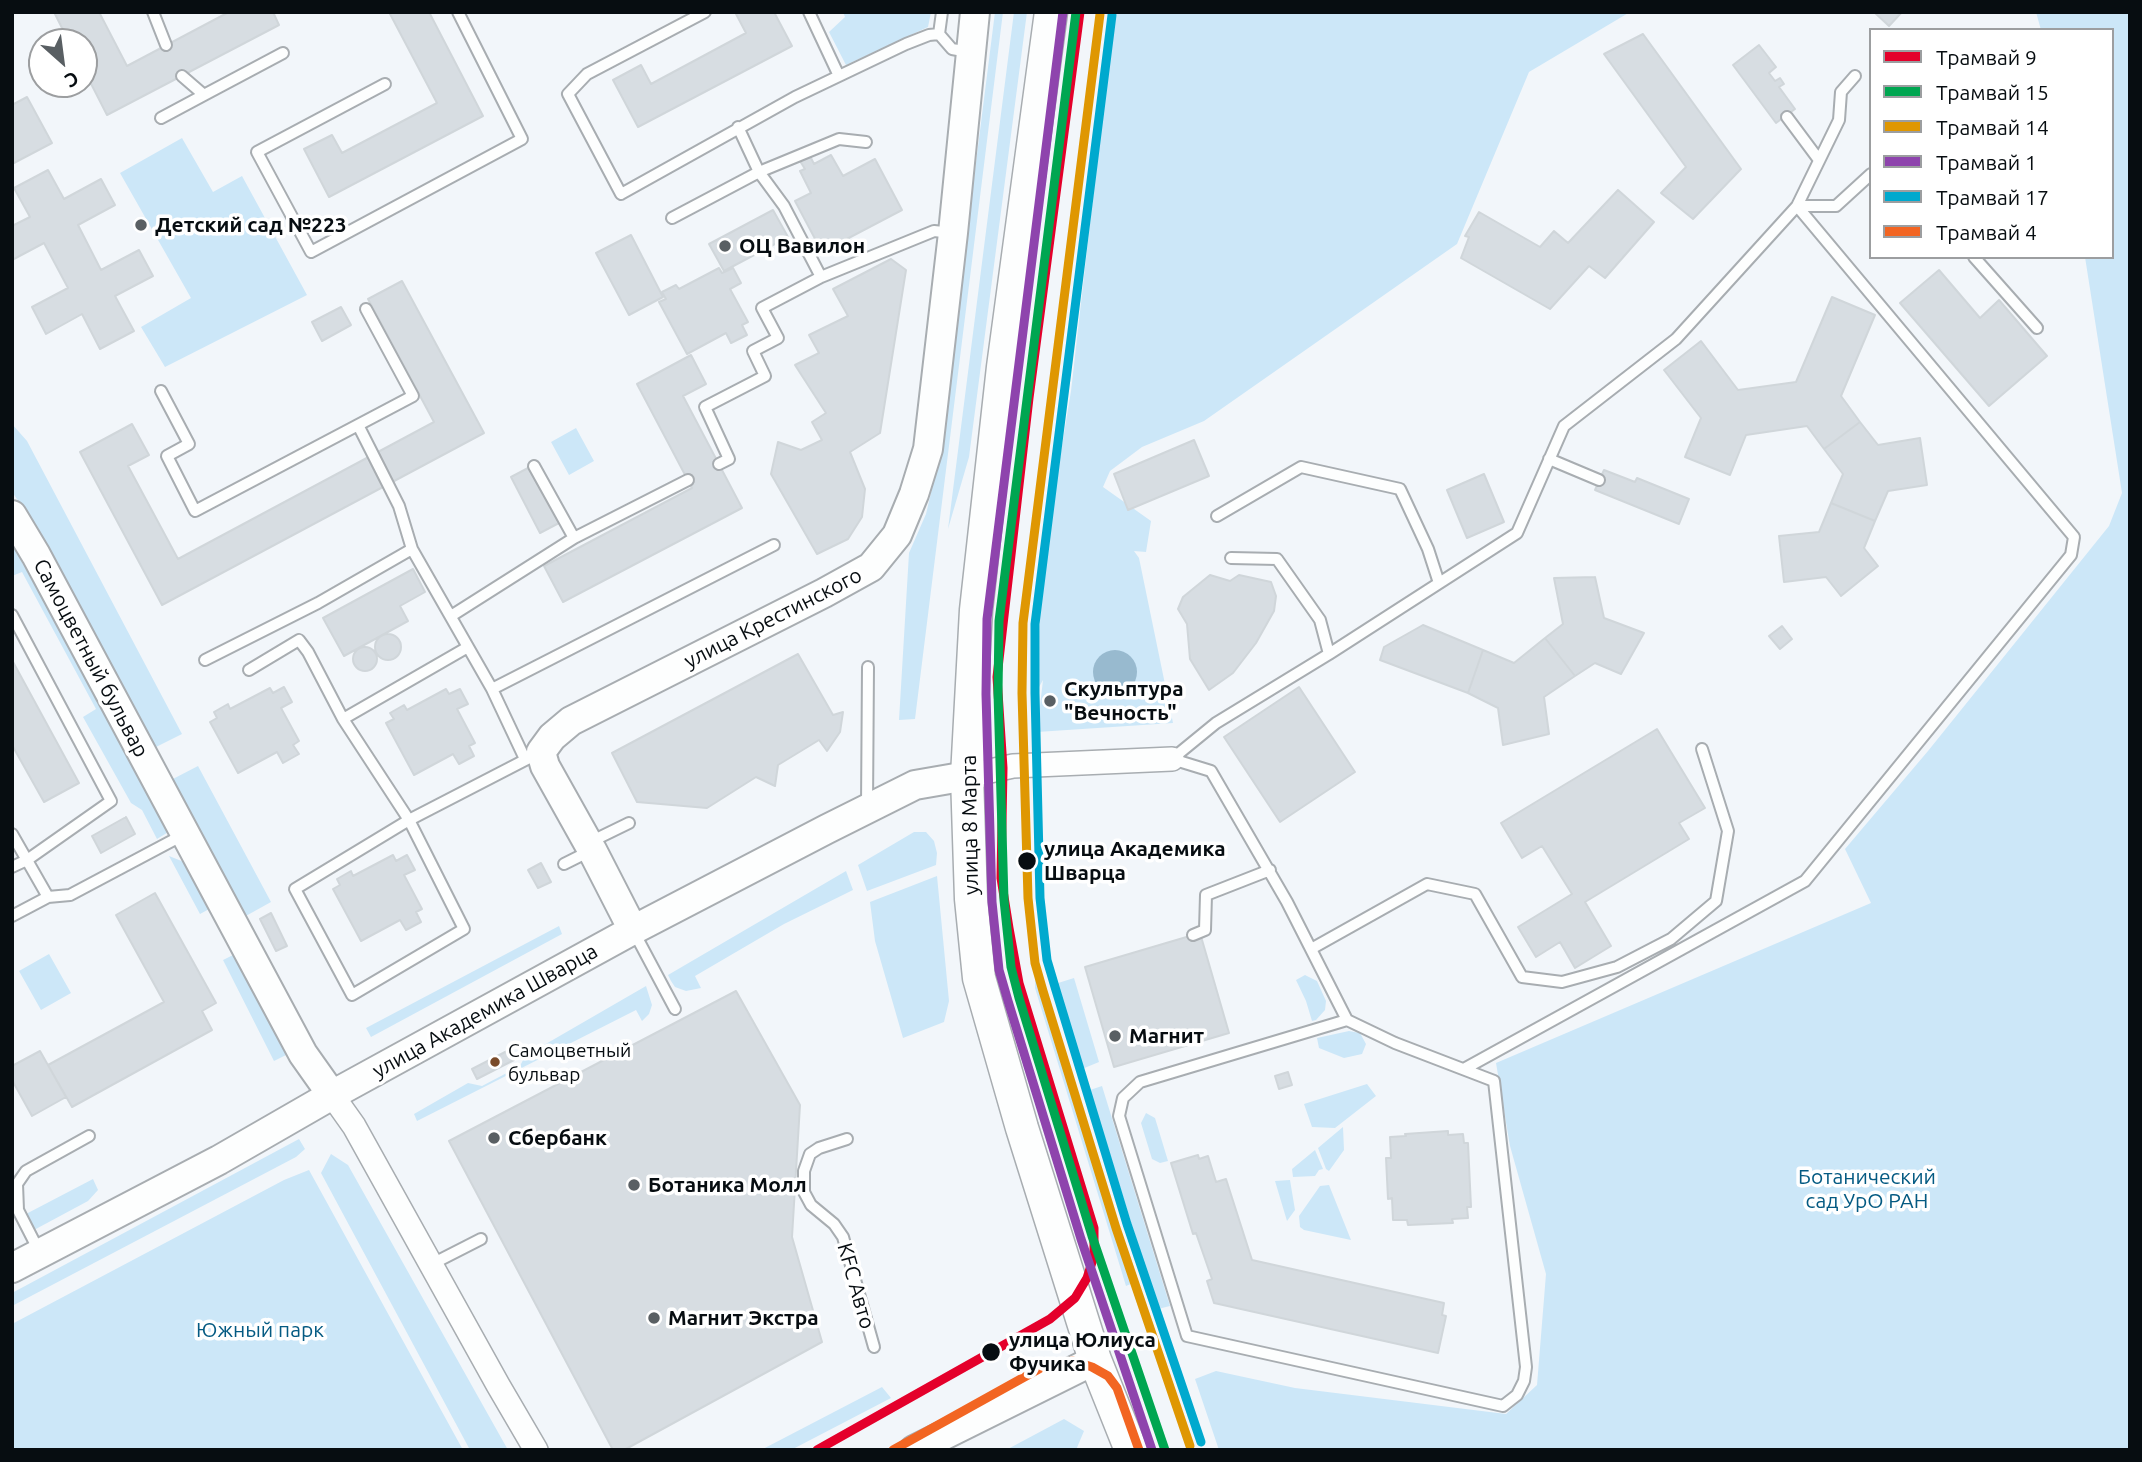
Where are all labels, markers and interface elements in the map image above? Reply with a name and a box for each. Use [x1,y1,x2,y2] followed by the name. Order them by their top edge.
[28,28,98,98] north arrow
[1869,28,2114,259] legend
[1936,45,2037,69] text: Трамвай 9
[61,67,82,92] text: С
[1936,80,2049,104] text: Трамвай 15
[1936,115,2049,139] text: Трамвай 14
[1936,150,2037,174] text: Трамвай 1
[1936,185,2049,209] text: Трамвай 17
[155,212,347,238] place label: Детский сад №223
[133,217,149,233] marker: Детский сад №223
[1936,220,2037,244] text: Трамвай 4
[739,233,865,259] place label: ОЦ Вавилон
[717,238,733,254] marker: ОЦ Вавилон
[28,555,154,761] street label: Самоцветный бульвар
[680,562,866,674] street label: улица Крестинского
[1064,676,1184,726] place label: Скульптура "Вечность"
[1042,693,1058,709] marker: Скульптура "Вечность"
[956,755,984,895] street label: улица 8 Марта
[1044,836,1226,886] place label: улица Академика Шварца
[1016,850,1038,872] marker: улица Академика Шварца
[368,939,602,1083] street label: улица Академика Шварца
[1129,1023,1204,1049] place label: Магнит
[1107,1028,1123,1044] marker: Магнит
[508,1040,631,1084] place label: Самоцветный бульвар
[488,1055,502,1069] marker: Самоцветный бульвар
[508,1125,607,1151] place label: Сбербанк
[486,1130,502,1146] marker: Сбербанк
[1798,1164,1936,1214] park label: Ботанический сад УрО РАН
[648,1172,807,1198] place label: Ботаника Молл
[626,1177,642,1193] marker: Ботаника Молл
[832,1240,880,1332] street label: KFC Авто
[668,1305,819,1331] place label: Магнит Экстра
[646,1310,662,1326] marker: Магнит Экстра
[196,1317,324,1343] park label: Южный парк
[1009,1327,1156,1377] place label: улица Юлиуса Фучика
[980,1341,1002,1363] marker: улица Юлиуса Фучика

